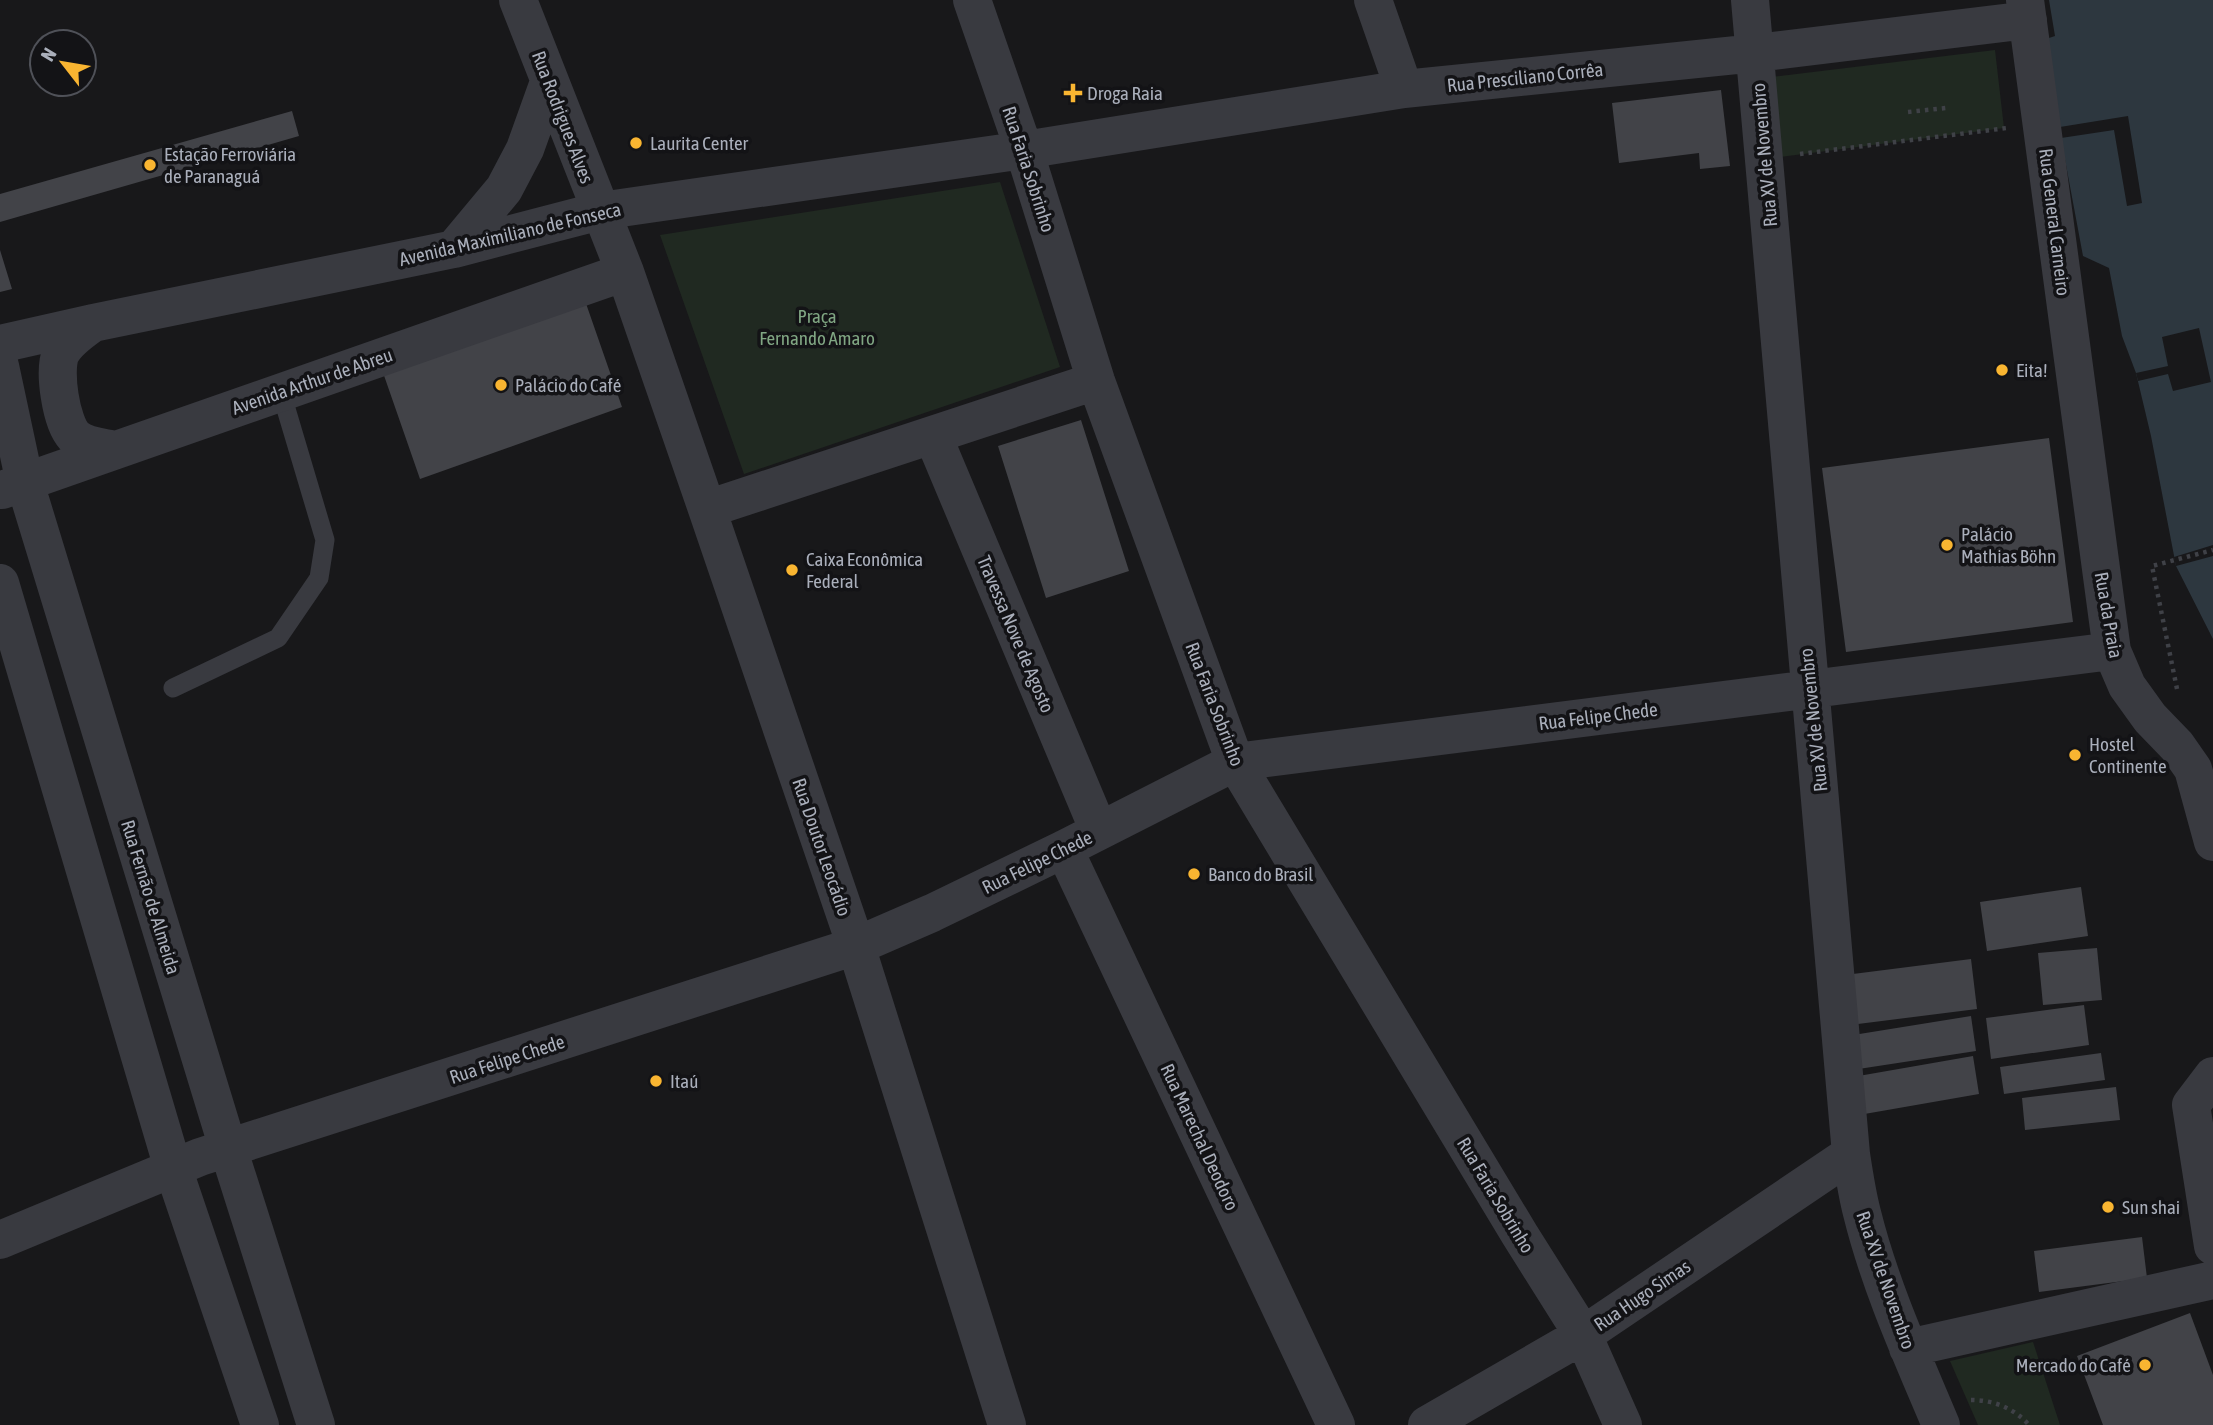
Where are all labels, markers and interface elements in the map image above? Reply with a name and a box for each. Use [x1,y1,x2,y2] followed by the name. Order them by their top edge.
[28,28,98,98] north arrow
[36,44,61,65] text: N
[528,48,598,187] street label: Rua Rodrigues Alves
[1446,58,1604,96] street label: Rua Presciliano Corrêa
[1087,82,1163,104] place label: Droga Raia
[1747,82,1781,228] street label: Rua XV de Novembro
[1065,85,1081,101] marker: Droga Raia
[998,103,1060,235] street label: Rua Faria Sobrinho
[650,132,749,154] place label: Laurita Center
[628,135,644,151] marker: Laurita Center
[164,143,296,187] place label: Estação Ferroviária de Paranaguá
[2035,147,2075,297] street label: Rua General Carneiro
[142,157,158,173] marker: Estação Ferroviária de Paranaguá
[397,198,623,270] street label: Avenida Maximiliano de Fonseca
[759,305,875,349] park label: Praça Fernando Amaro
[229,343,395,419] street label: Avenida Arthur de Abreu
[2016,359,2048,381] place label: Eita!
[1994,362,2010,378] marker: Eita!
[515,374,621,396] place label: Palácio do Café
[493,377,509,393] marker: Palácio do Café
[1961,523,2056,567] place label: Palácio Mathias Böhn
[1939,537,1955,553] marker: Palácio Mathias Böhn
[806,548,923,592] place label: Caixa Econômica Federal
[973,552,1059,716] street label: Travessa Nove de Agosto
[784,562,800,578] marker: Caixa Econômica Federal
[2091,570,2127,660] street label: Rua da Praia
[1181,639,1249,769] street label: Rua Faria Sobrinho
[1795,647,1831,793] street label: Rua XV de Novembro
[1537,698,1659,734] street label: Rua Felipe Chede
[2089,733,2167,777] place label: Hostel Continente
[2067,747,2083,763] marker: Hostel Continente
[788,775,856,919] street label: Rua Doutor Leocádio
[117,817,185,977] street label: Rua Fernão de Almeida
[978,826,1096,898] street label: Rua Felipe Chede
[1208,863,1313,885] place label: Banco do Brasil
[1186,866,1202,882] marker: Banco do Brasil
[447,1030,567,1088] street label: Rua Felipe Chede
[1156,1060,1244,1214] street label: Rua Marechal Deodoro
[670,1070,698,1092] place label: Itaú
[648,1073,664,1089] marker: Itaú
[1453,1133,1539,1257] street label: Rua Faria Sobrinho
[2122,1196,2180,1218] place label: Sun shai
[2100,1199,2116,1215] marker: Sun shai
[1852,1208,1920,1352] street label: Rua XV de Novembro
[1590,1255,1694,1335] street label: Rua Hugo Simas
[2016,1354,2131,1376] place label: Mercado do Café
[2137,1357,2153,1373] marker: Mercado do Café

